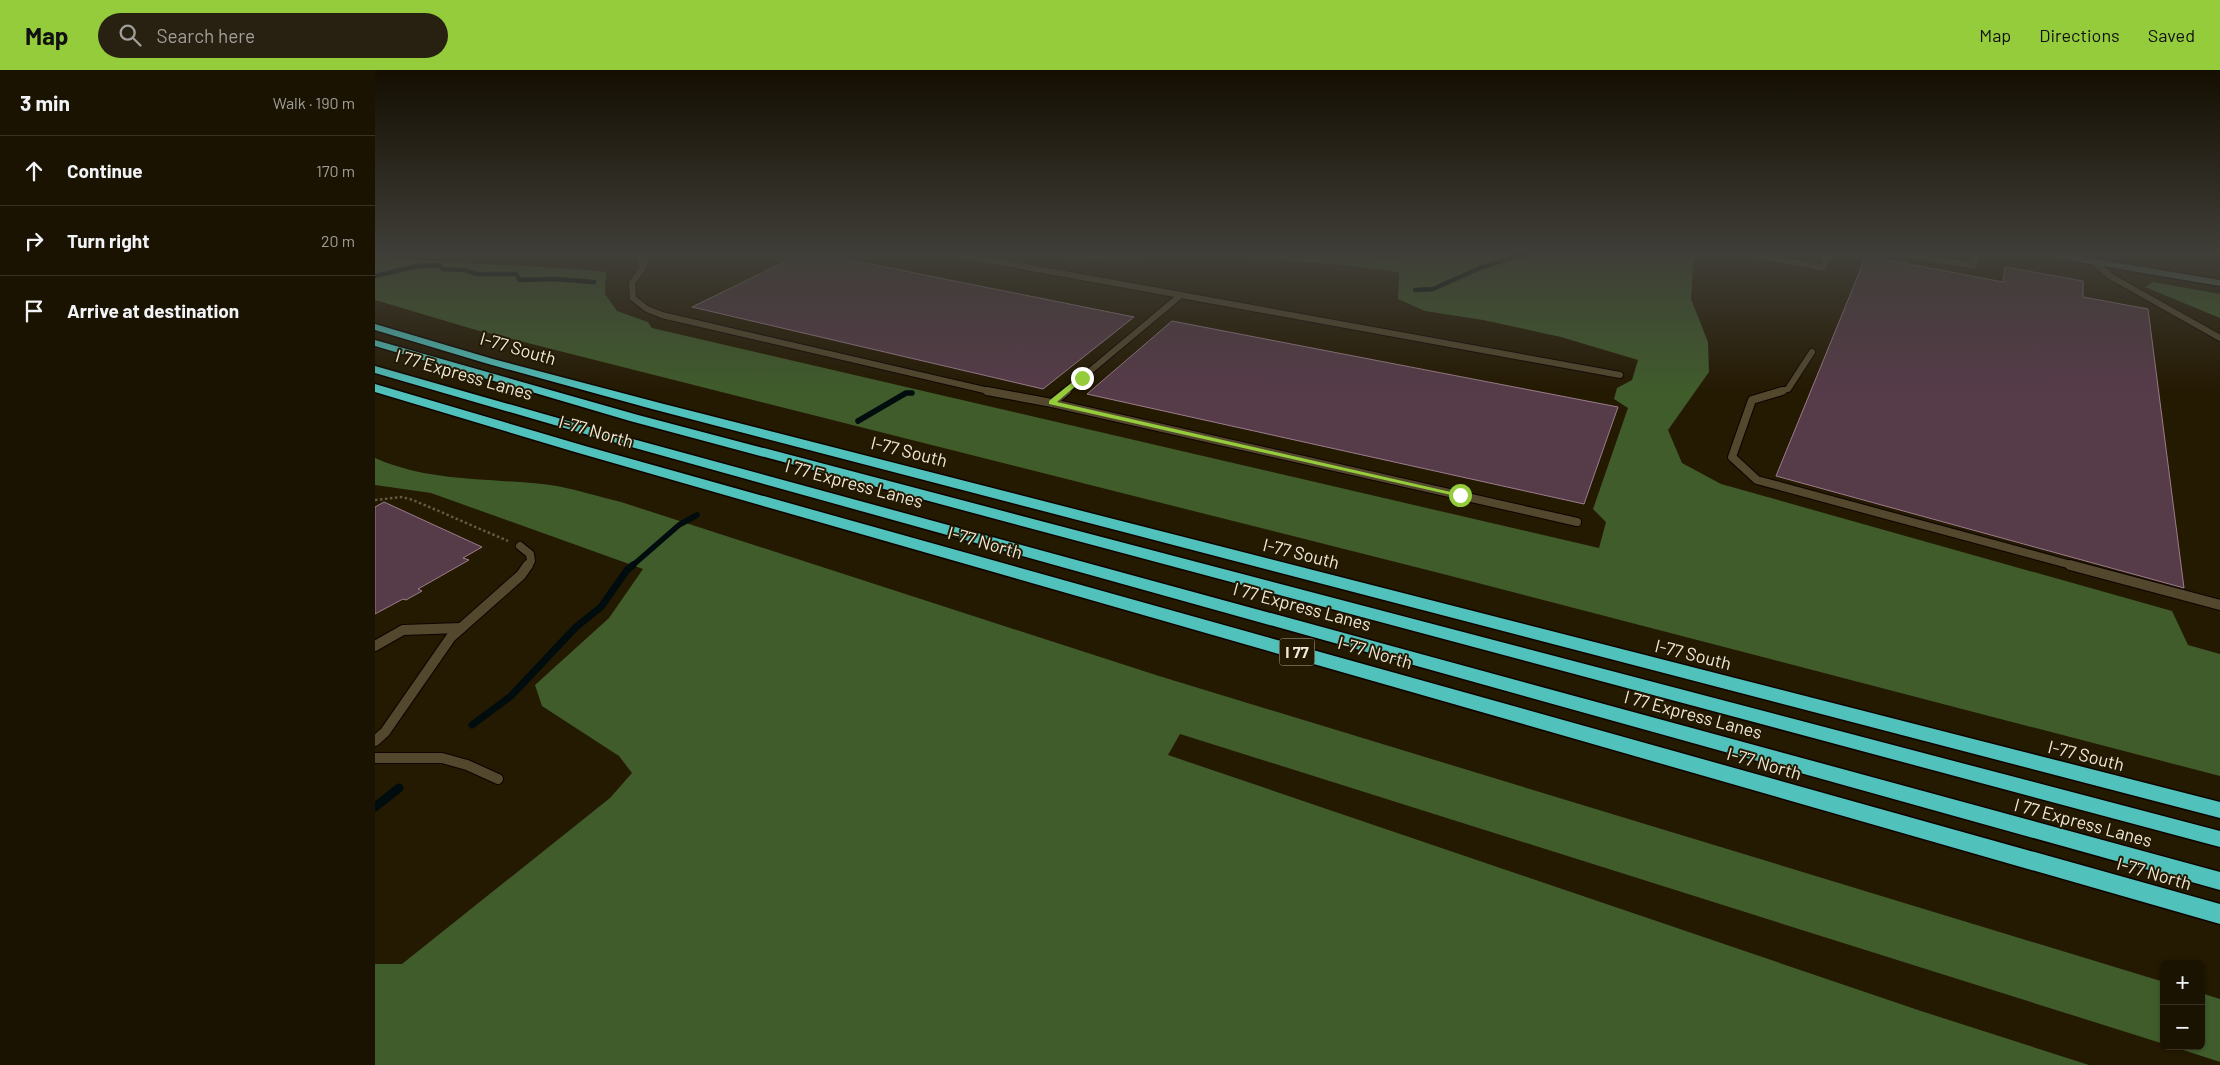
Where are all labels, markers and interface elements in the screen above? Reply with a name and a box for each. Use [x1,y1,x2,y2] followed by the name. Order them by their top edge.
[98,13,448,58] search box
[25,21,68,50] text: Map
[116,21,144,49] icon: search
[156,24,255,47] text: Search here
[1979,24,2011,46] text: Map
[2039,24,2120,46] text: Directions
[2148,24,2195,46] text: Saved
[20,90,70,115] text: 3 min
[273,93,355,112] text: Walk · 190 m
[20,157,48,185] icon: ahead
[67,159,143,182] text: Continue
[316,161,355,180] text: 170 m
[20,227,48,255] icon: right
[67,229,149,252] text: Turn right
[321,231,355,250] text: 20 m
[20,297,48,325] icon: arrive
[67,299,239,322] text: Arrive at destination
[478,327,559,369] street label: I-77 South
[393,344,536,404] street label: I 77 Express Lanes
[1071,367,1094,390] route end
[556,410,636,452] street label: I-77 North
[869,431,950,471] street label: I-77 South
[783,454,926,512] street label: I 77 Express Lanes
[1449,484,1472,507] route start
[945,521,1025,563] street label: I-77 North
[1261,533,1342,573] street label: I-77 South
[1231,577,1374,635] street label: I 77 Express Lanes
[1335,631,1415,673] street label: I-77 North
[1653,634,1734,674] street label: I-77 South
[1279,638,1315,666] road number: I 77
[1622,685,1765,743] street label: I 77 Express Lanes
[2046,735,2127,775] street label: I-77 South
[1724,742,1804,784] street label: I-77 North
[2012,793,2155,851] street label: I 77 Express Lanes
[2114,852,2194,894] street label: I-77 North
[2160,960,2205,1050] map controls
[2160,960,2205,1005] button: +
[2160,1005,2205,1050] button: −

